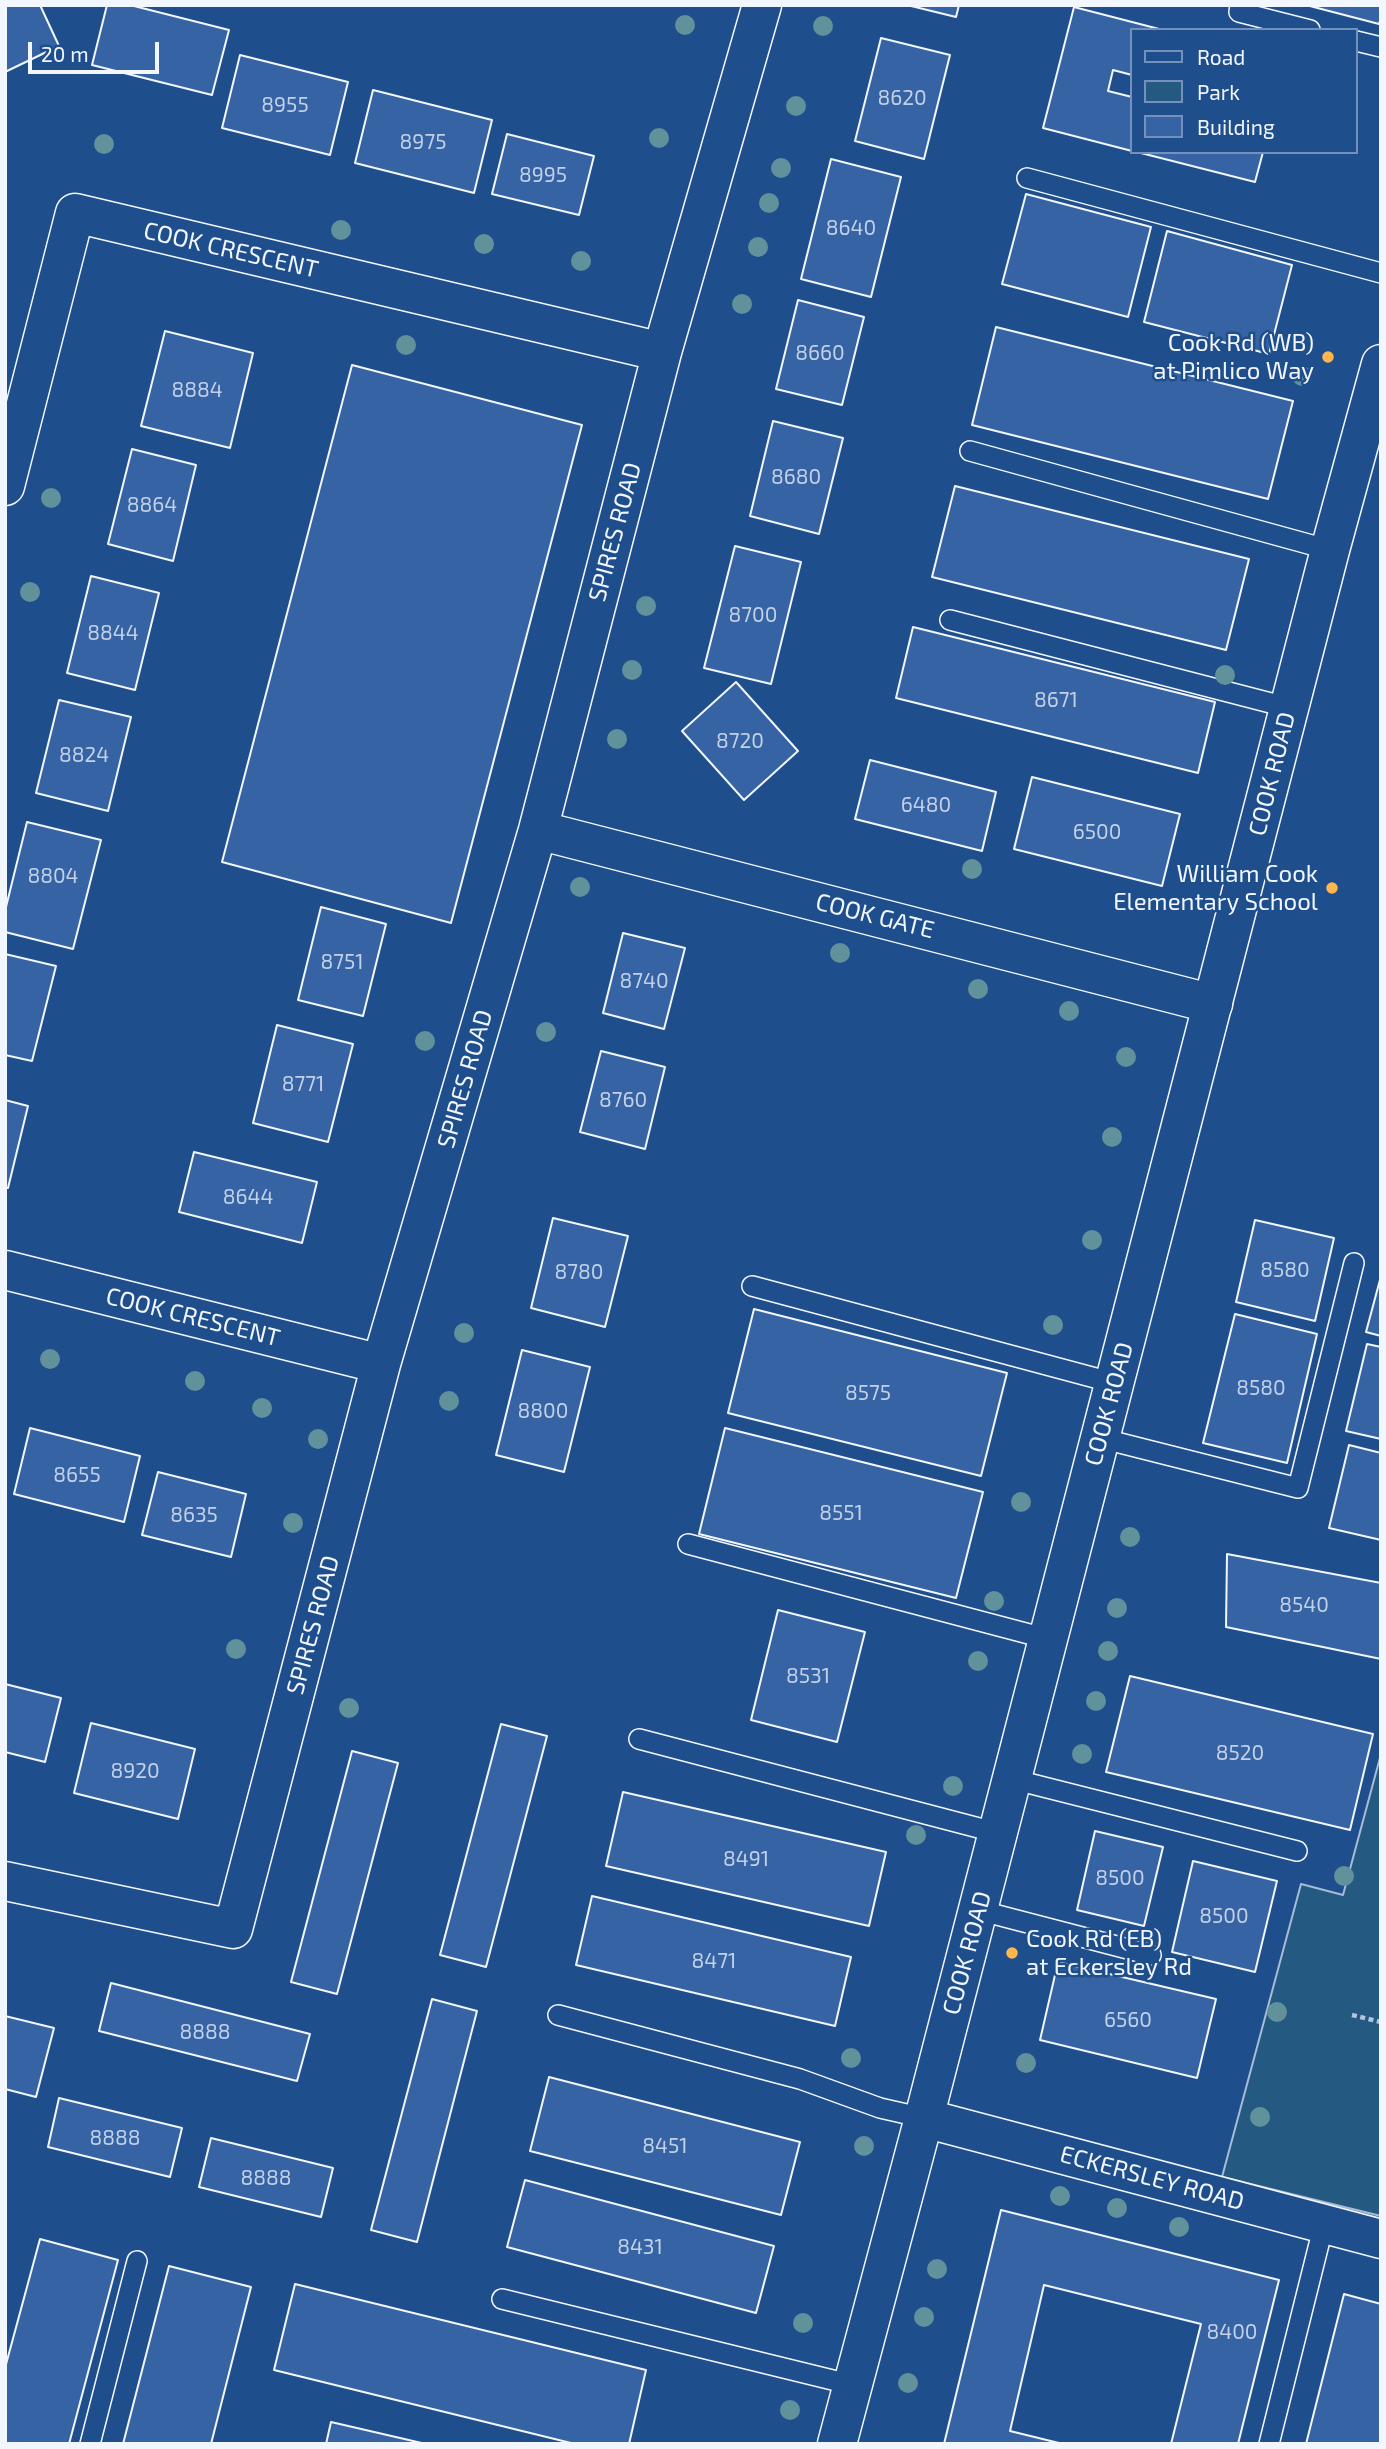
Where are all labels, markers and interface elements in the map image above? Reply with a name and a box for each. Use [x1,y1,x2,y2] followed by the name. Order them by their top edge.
[32,28,163,72] scale bar
[1130,28,1358,154] legend
[41,41,89,66] text: 20 m
[1197,44,1245,69] text: Road
[1197,79,1240,104] text: Park
[877,85,927,111] house number: 8620
[261,92,309,118] house number: 8955
[1197,114,1275,139] text: Building
[400,129,446,155] house number: 8975
[519,162,567,188] house number: 8995
[826,215,876,241] house number: 8640
[141,216,321,284] street label: COOK CRESCENT
[1153,329,1314,385] place label: Cook Rd (WB) at Pimlico Way
[795,340,845,366] house number: 8660
[1320,349,1336,365] marker: Cook Rd (WB) at Pimlico Way
[171,377,223,403] house number: 8884
[583,459,647,605] street label: SPIRES ROAD
[771,464,821,490] house number: 8680
[127,492,177,518] house number: 8864
[729,602,777,628] house number: 8700
[87,620,139,646] house number: 8844
[1034,687,1078,713] house number: 8671
[1243,709,1301,839] street label: COOK ROAD
[716,728,764,754] house number: 8720
[59,742,109,768] house number: 8824
[901,792,951,818] house number: 6480
[1073,819,1121,845] house number: 6500
[1113,860,1318,916] place label: William Cook Elementary School
[27,863,79,889] house number: 8804
[1324,880,1340,896] marker: William Cook Elementary School
[813,887,937,945] street label: COOK GATE
[320,949,364,975] house number: 8751
[619,968,669,994] house number: 8740
[432,1006,498,1152] street label: SPIRES ROAD
[282,1071,324,1097] house number: 8771
[599,1087,647,1113] house number: 8760
[223,1184,273,1210] house number: 8644
[1260,1257,1310,1283] house number: 8580
[555,1259,603,1285] house number: 8780
[103,1281,283,1353] street label: COOK CRESCENT
[1079,1339,1139,1469] street label: COOK ROAD
[1236,1375,1286,1401] house number: 8580
[845,1380,891,1406] house number: 8575
[518,1398,568,1424] house number: 8800
[53,1462,101,1488] house number: 8655
[819,1500,863,1526] house number: 8551
[170,1502,218,1528] house number: 8635
[281,1552,345,1698] street label: SPIRES ROAD
[1279,1592,1329,1618] house number: 8540
[786,1663,830,1689] house number: 8531
[1216,1740,1264,1766] house number: 8520
[110,1758,160,1784] house number: 8920
[723,1846,769,1872] house number: 8491
[1095,1865,1145,1891] house number: 8500
[937,1888,997,2018] street label: COOK ROAD
[1199,1903,1249,1929] house number: 8500
[1026,1925,1192,1981] place label: Cook Rd (EB) at Eckersley Rd
[1004,1945,1020,1961] marker: Cook Rd (EB) at Eckersley Rd
[692,1948,736,1974] house number: 8471
[1104,2007,1152,2033] house number: 6560
[180,2019,230,2045] house number: 8888
[90,2125,140,2151] house number: 8888
[642,2133,688,2159] house number: 8451
[1057,2140,1247,2216] street label: ECKERSLEY ROAD
[241,2165,291,2191] house number: 8888
[617,2234,663,2260] house number: 8431
[1207,2319,1257,2345] house number: 8400

